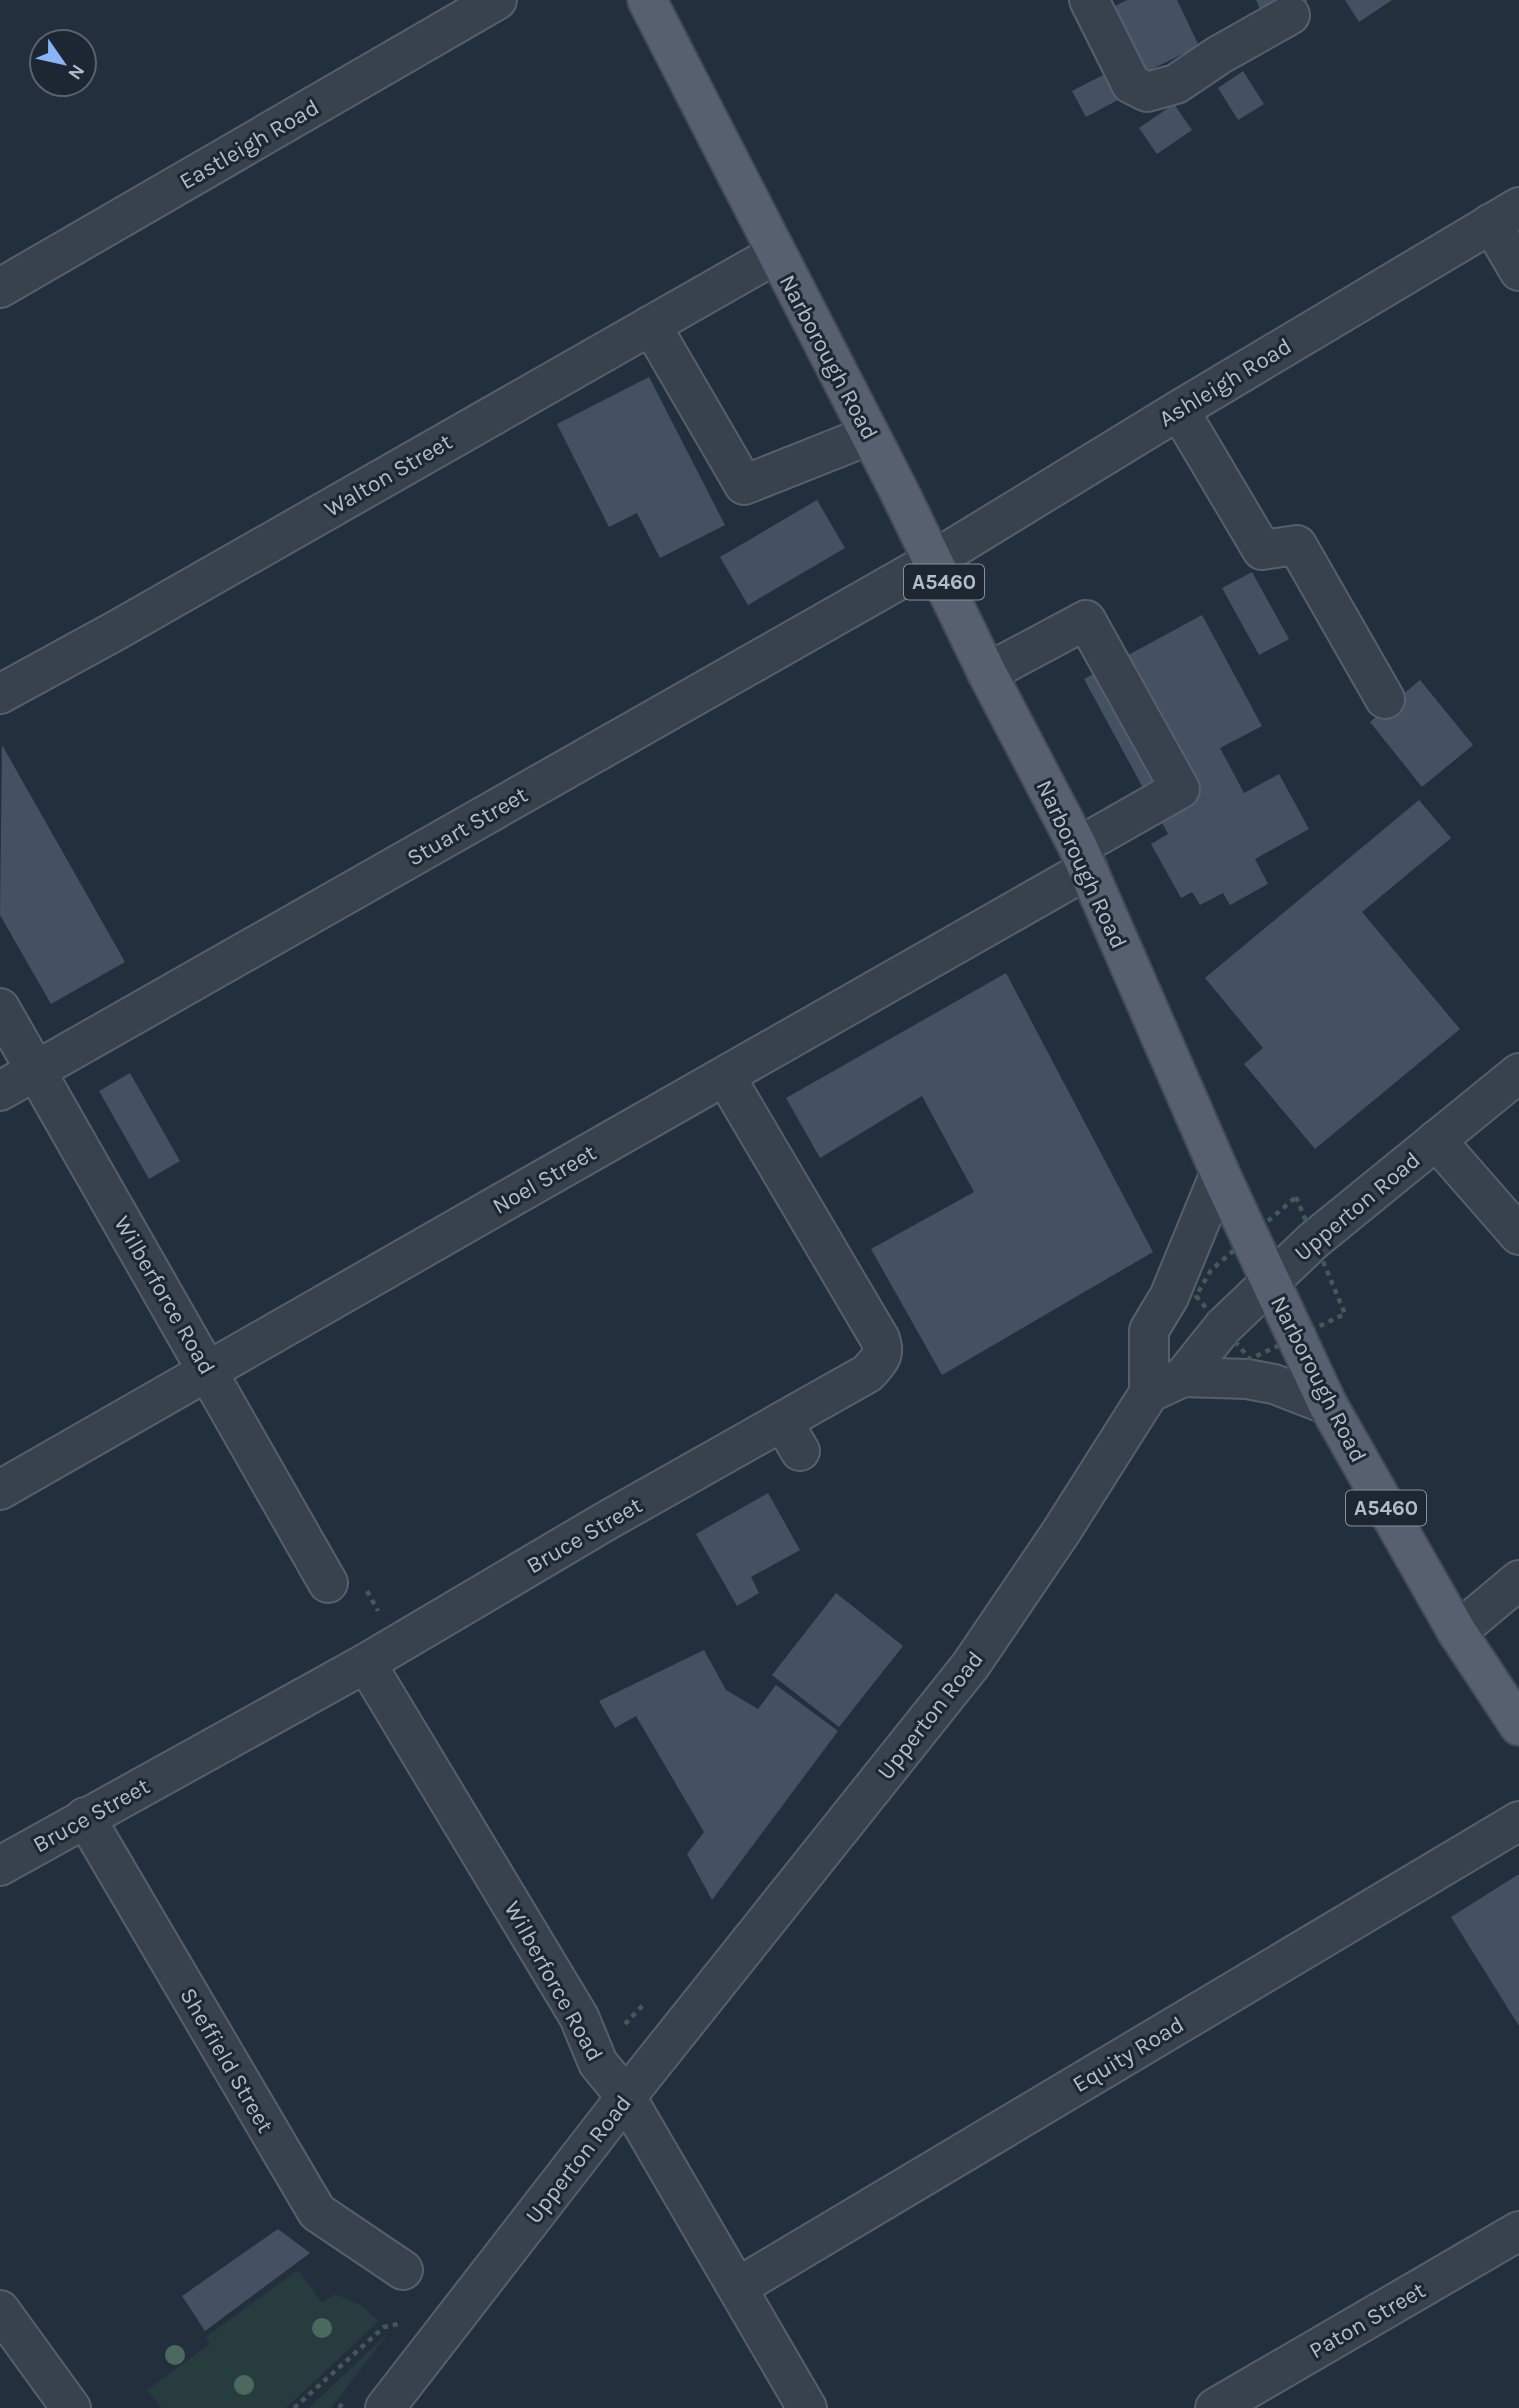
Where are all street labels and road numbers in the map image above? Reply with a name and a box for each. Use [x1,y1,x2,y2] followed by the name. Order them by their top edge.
[175,94,324,195] street label: Eastleigh Road
[774,270,883,444] street label: Narborough Road
[1154,332,1296,433] street label: Ashleigh Road
[320,428,457,523] street label: Walton Street
[904,564,984,600] road number: A5460
[1031,776,1132,953] street label: Narborough Road
[402,781,533,872] street label: Stuart Street
[488,1139,601,1220] street label: Noel Street
[1289,1146,1426,1267] street label: Upperton Road
[108,1211,221,1379] street label: Wilberforce Road
[1265,1292,1372,1467] street label: Narborough Road
[1346,1490,1426,1526] road number: A5460
[522,1491,647,1579] street label: Bruce Street
[872,1646,989,1785] street label: Upperton Road
[28,1772,154,1858] street label: Bruce Street
[498,1897,609,2066] street label: Wilberforce Road
[174,1983,279,2138] street label: Sheffield Street
[1068,2011,1189,2098] street label: Equity Road
[520,2090,637,2229] street label: Upperton Road
[1305,2276,1430,2364] street label: Paton Street

